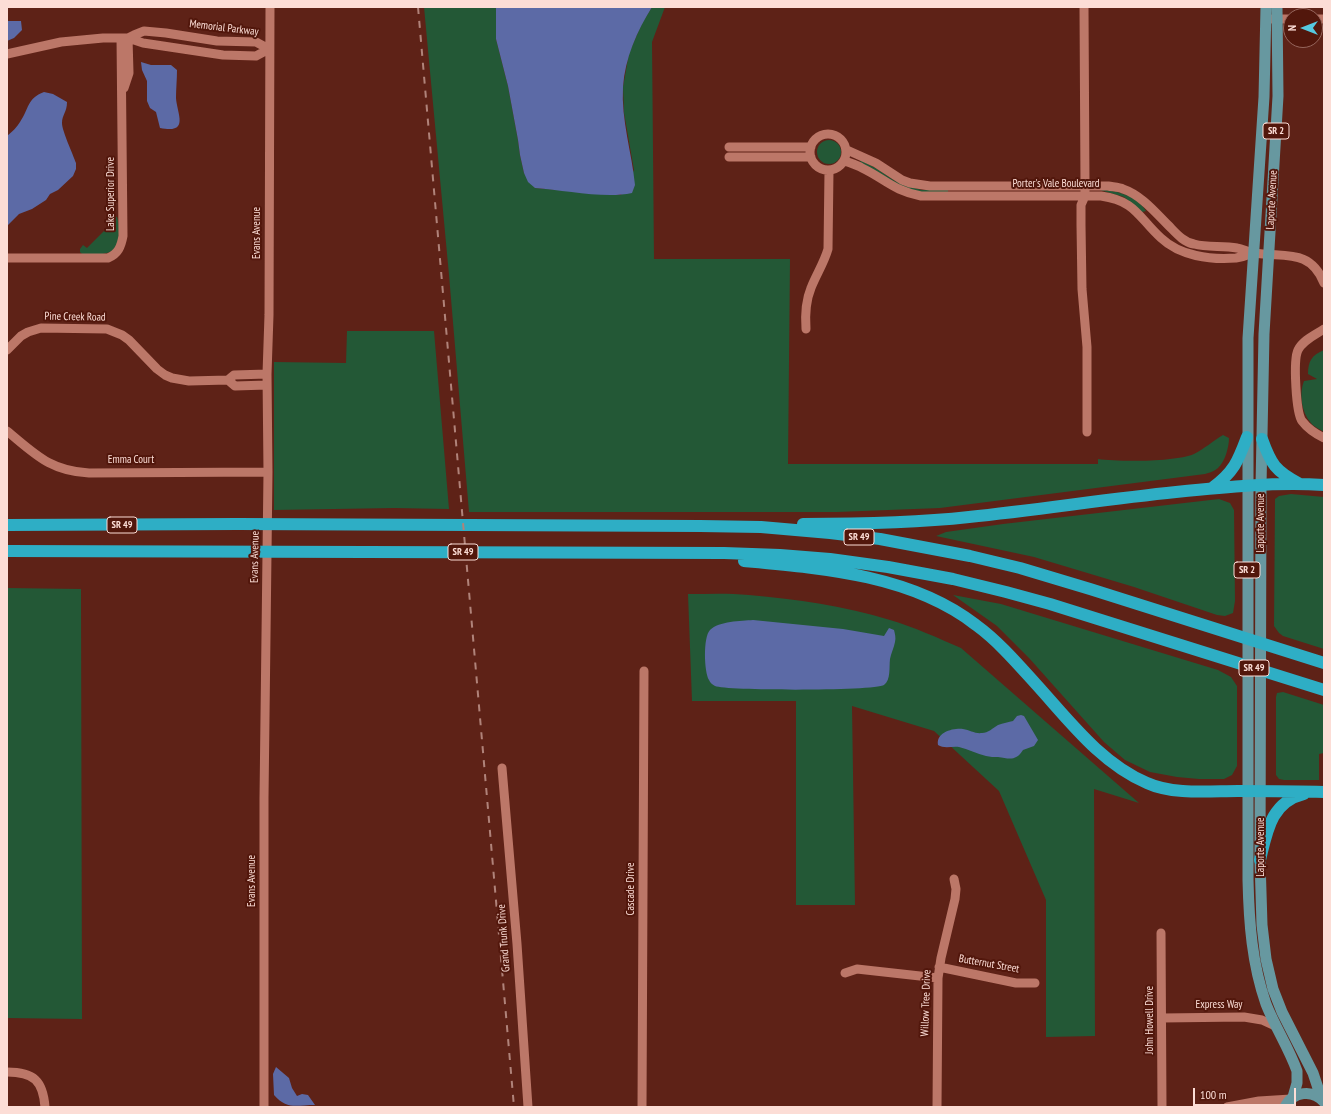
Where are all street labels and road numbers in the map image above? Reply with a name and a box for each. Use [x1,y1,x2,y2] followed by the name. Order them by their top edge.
[189,17,259,39] street label: Memorial Parkway
[1263,123,1289,139] road number: SR 2
[104,157,118,231] street label: Lake Superior Drive
[1264,170,1280,230] street label: Laporte Avenue
[1012,177,1100,191] street label: Porter's Vale Boulevard
[250,207,264,259] street label: Evans Avenue
[44,310,106,324] street label: Pine Creek Road
[108,453,154,467] street label: Emma Court
[1254,493,1268,553] street label: Laporte Avenue
[107,517,137,533] road number: SR 49
[844,529,874,545] road number: SR 49
[248,531,262,583] street label: Evans Avenue
[448,544,478,560] road number: SR 49
[1234,562,1260,578] road number: SR 2
[1239,660,1269,676] road number: SR 49
[1254,817,1268,877] street label: Laporte Avenue
[245,855,259,907] street label: Evans Avenue
[624,863,638,915] street label: Cascade Drive
[495,904,513,972] street label: Grand Trunk Drive
[958,952,1020,976] street label: Butternut Street
[918,969,934,1037] street label: Willow Tree Drive
[1143,986,1157,1054] street label: John Howell Drive
[1196,998,1242,1012] street label: Express Way

